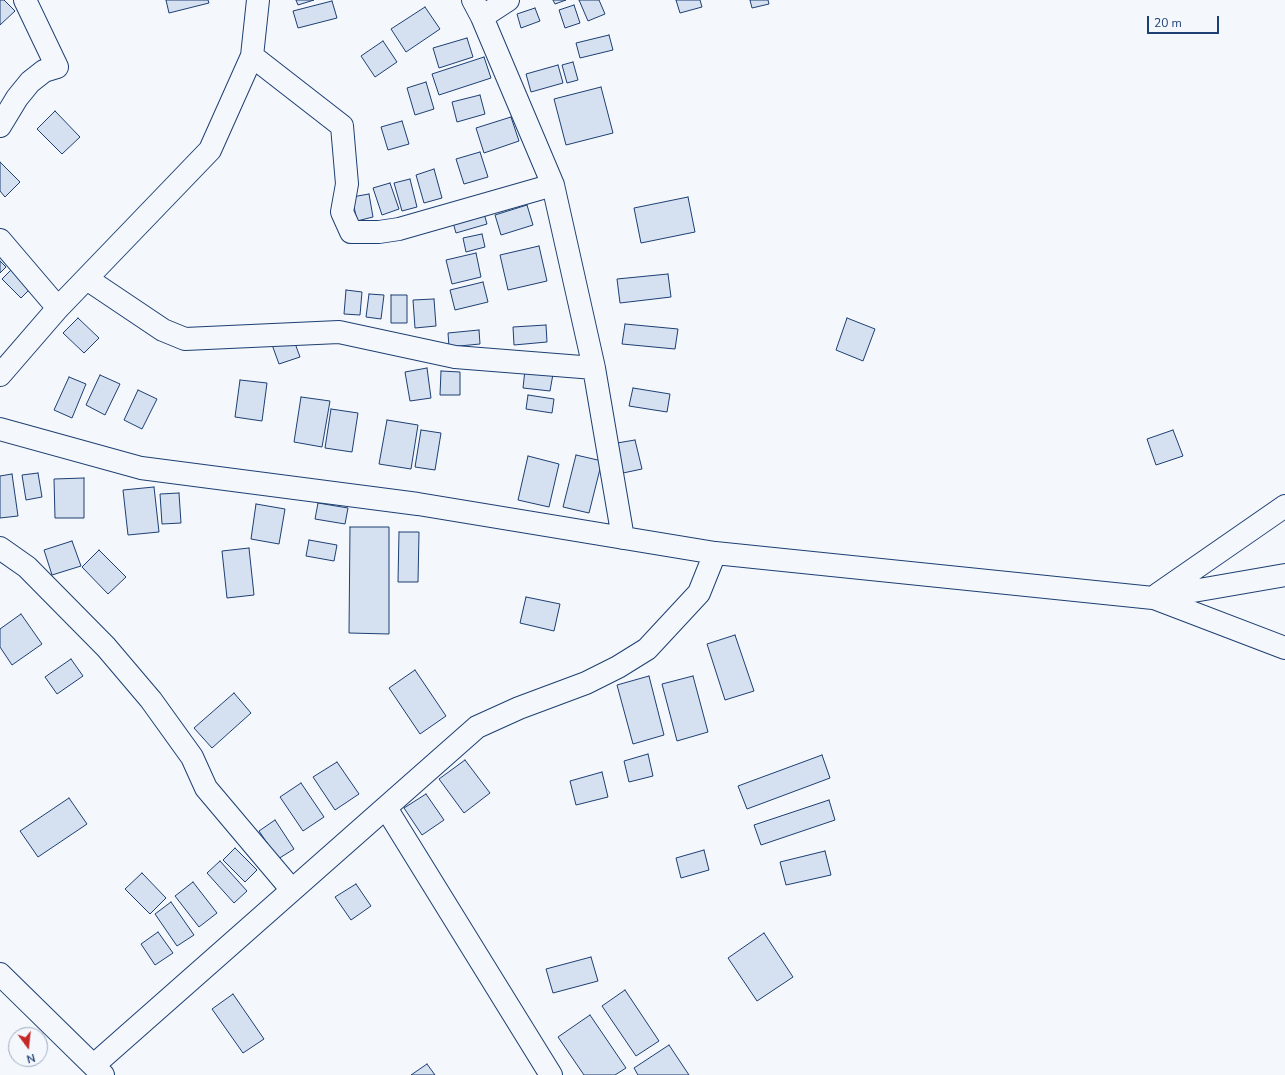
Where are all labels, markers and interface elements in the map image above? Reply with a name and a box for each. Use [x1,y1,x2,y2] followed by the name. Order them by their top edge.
[1149,8,1221,34] scale bar
[1154,15,1182,31] text: 20 m
[8,1027,48,1067] north arrow
[25,1050,37,1066] text: N

